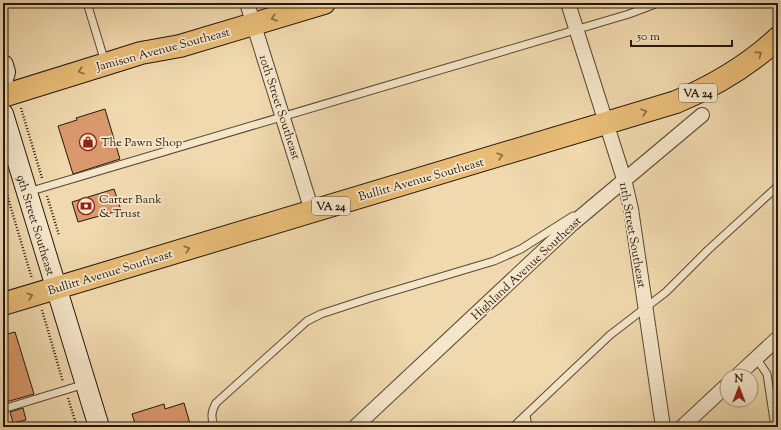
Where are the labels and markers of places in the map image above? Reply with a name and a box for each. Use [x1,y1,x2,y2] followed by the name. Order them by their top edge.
[78,132,98,152] shop icon: The Pawn Shop
[101,134,183,152] place label: The Pawn Shop
[99,191,162,223] place label: Carter Bank & Trust
[76,196,96,216] bank icon: Carter Bank & Trust

